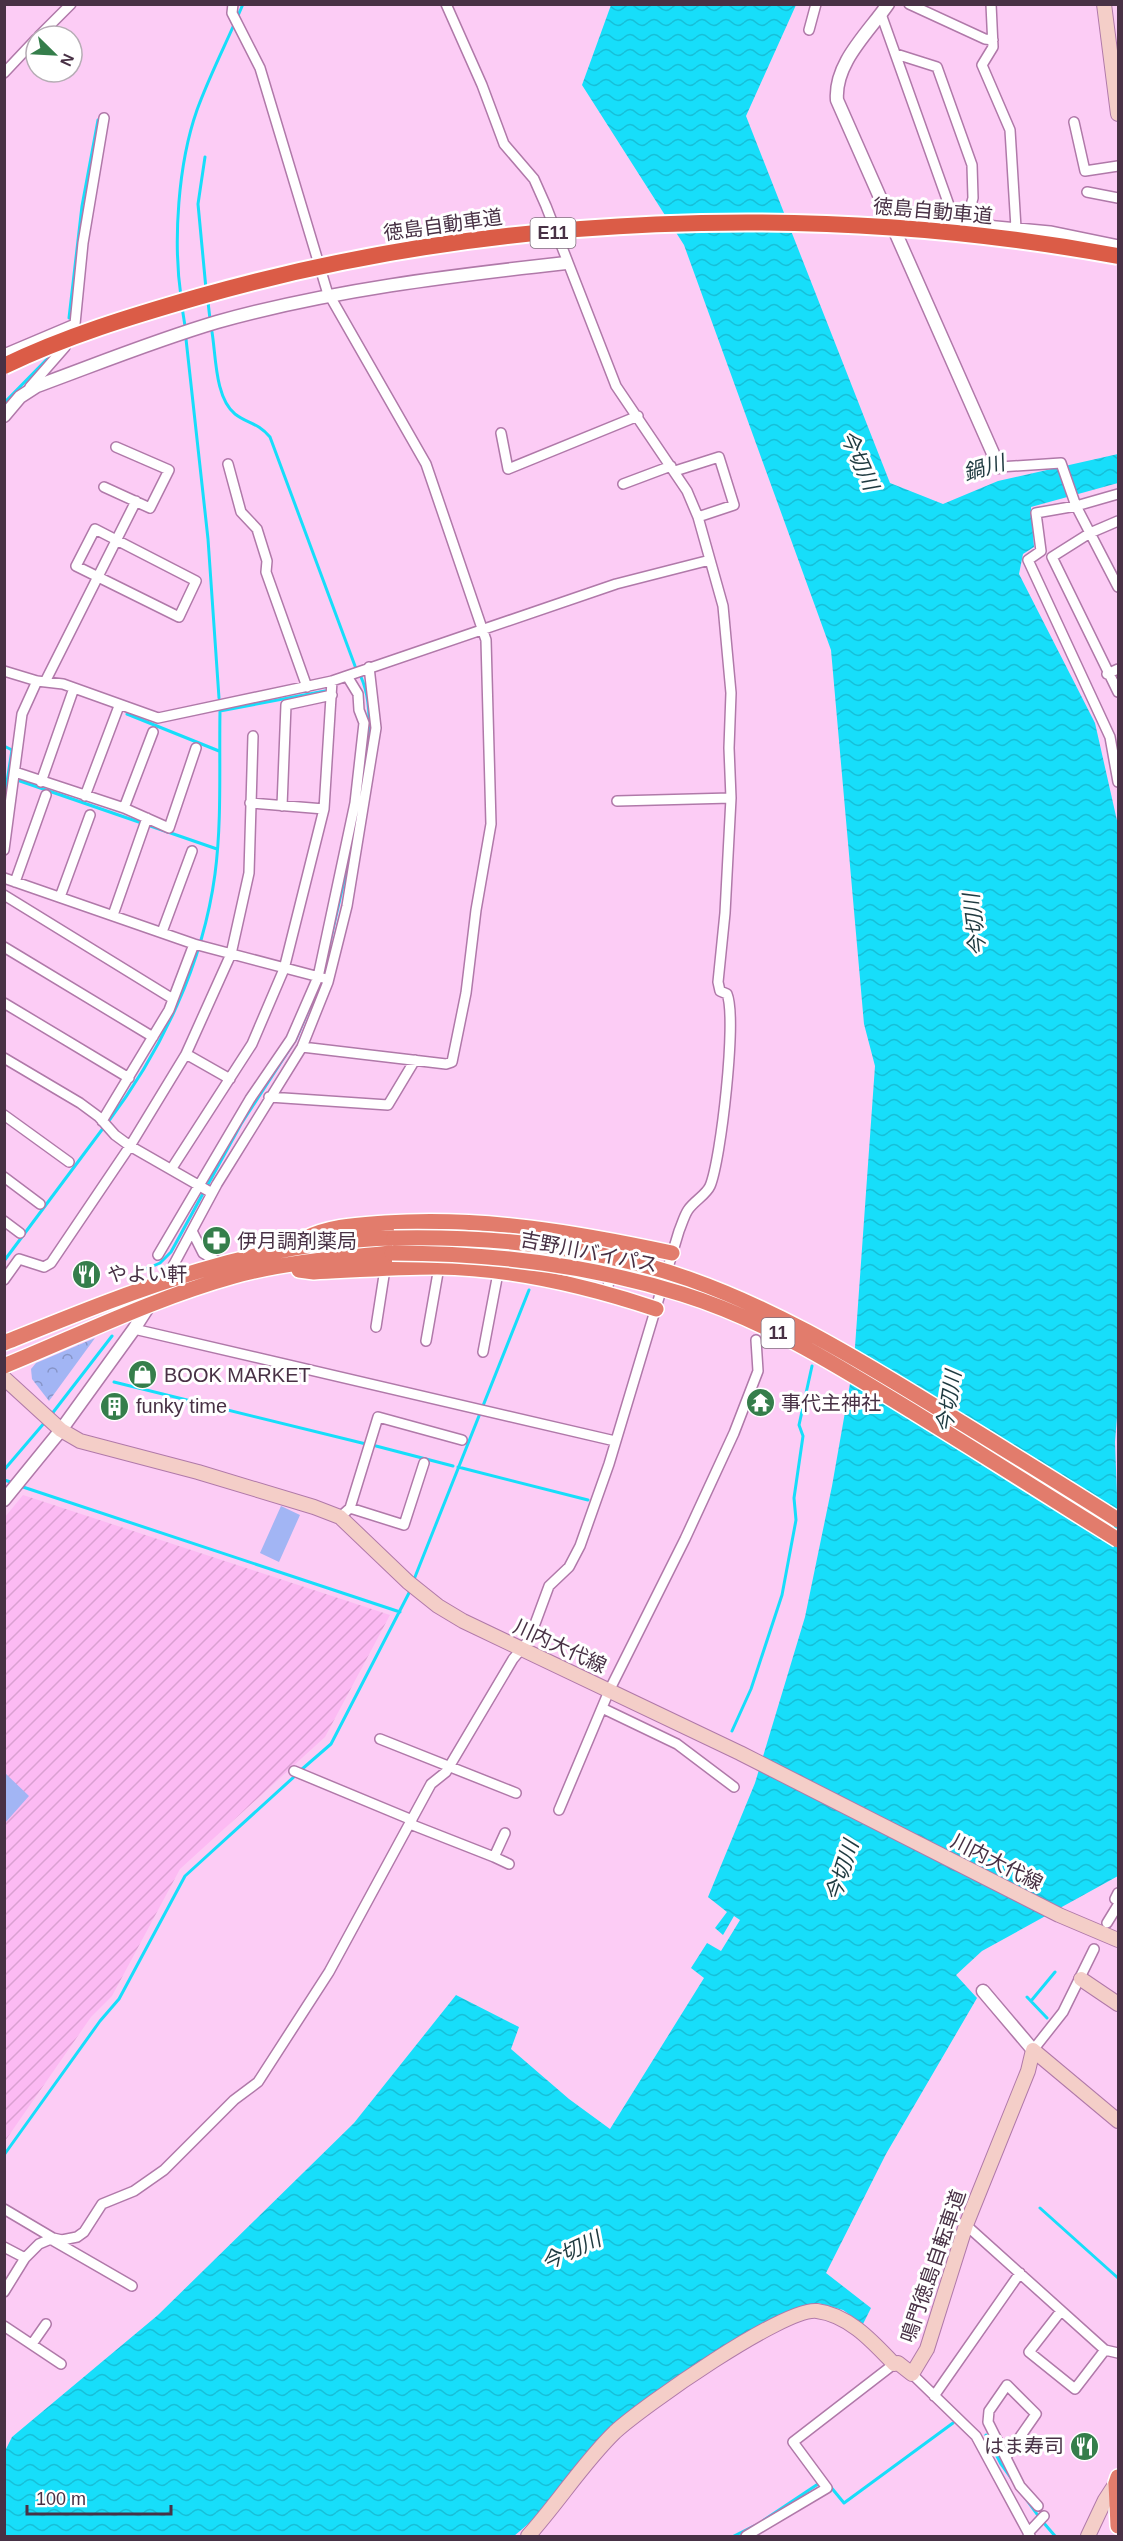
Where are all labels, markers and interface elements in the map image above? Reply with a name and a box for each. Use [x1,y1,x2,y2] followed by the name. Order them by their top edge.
[24,24,84,84] north arrow
[57,51,77,69] text: N
[872,195,994,227] street label: 徳島自動車道
[382,206,504,244] street label: 徳島自動車道
[530,218,576,248] road number: E11
[836,426,884,495] water label: 今切川
[961,450,1009,484] water label: 鍋川
[959,890,990,958] water label: 今切川
[200,1225,232,1257] pharmacy icon: 伊月調剤薬局
[518,1228,660,1276] street label: 吉野川バイパス
[237,1230,357,1252] place label: 伊月調剤薬局
[70,1258,102,1290] restaurant icon: やよい軒
[107,1263,187,1285] place label: やよい軒
[762,1318,794,1348] road number: 11
[127,1359,159,1391] shop icon: BOOK MARKET
[164,1364,311,1386] place label: BOOK MARKET
[932,1367,965,1435] water label: 今切川
[744,1387,776,1419] temple icon: 事代主神社
[99,1390,131,1422] building icon: funky time
[781,1392,881,1414] place label: 事代主神社
[136,1395,227,1417] place label: funky time
[510,1615,610,1677] street label: 川内大代線
[947,1829,1047,1895] street label: 川内大代線
[821,1835,863,1904] water label: 今切川
[897,2187,969,2345] street label: 鳴門徳島自転車道
[537,2226,606,2274] water label: 今切川
[1069,2430,1101,2462] restaurant icon: はま寿司
[984,2435,1064,2457] place label: はま寿司
[27,2478,171,2516] scale bar
[36,2489,86,2509] text: 100 m

